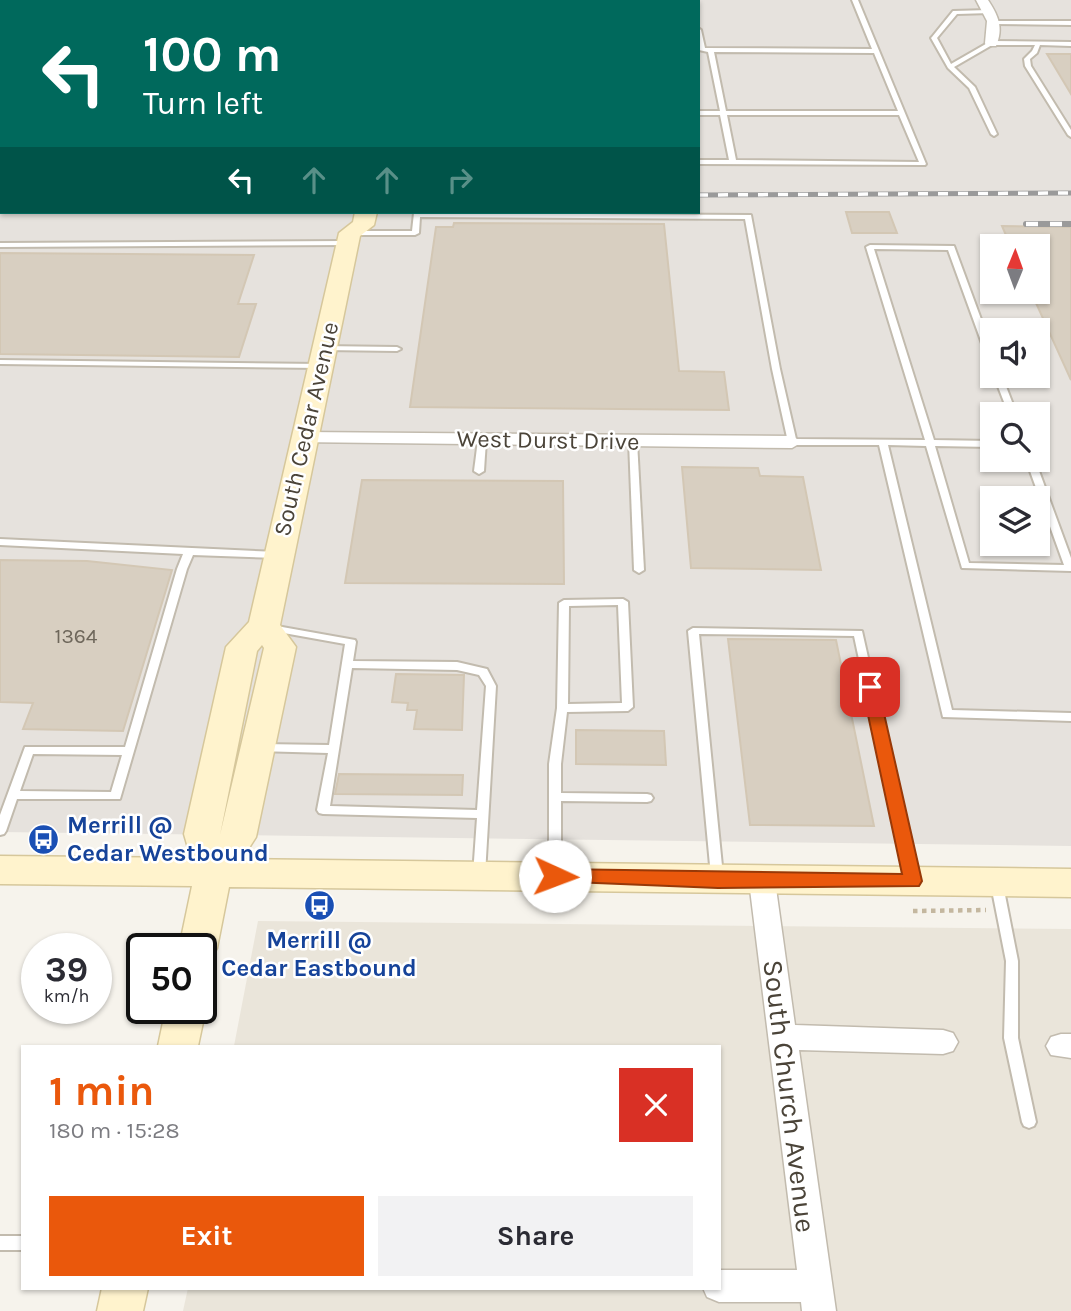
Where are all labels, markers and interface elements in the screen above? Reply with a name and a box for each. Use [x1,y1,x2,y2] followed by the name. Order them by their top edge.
[143,26,281,83] text: 100 m
[28,28,119,119] icon: left
[143,85,263,122] text: Turn left
[222,161,260,199] icon: left
[295,161,333,199] icon: ahead
[368,161,406,199] icon: ahead
[441,161,479,199] icon: right
[980,234,1050,304] north arrow
[980,234,1050,556] map controls
[980,318,1050,388] button: sound
[268,319,344,539] street label: South Cedar Avenue
[980,402,1050,472] button: search
[456,424,640,456] street label: West Durst Drive
[980,486,1050,556] button: layers
[54,624,98,648] house number: 1364
[840,657,900,717] pin
[851,668,889,706] icon: arrive
[67,811,269,867] place label: Merrill @ Cedar Westbound
[27,822,61,856] bus stop icon: Merrill @ Cedar Westbound
[518,839,592,913] position arrow
[302,889,336,923] bus stop icon: Merrill @ Cedar Eastbound
[221,926,417,982] place label: Merrill @ Cedar Eastbound
[126,933,217,1024] speed limit sign: 50
[45,949,88,990] text: 39
[756,958,823,1234] street label: South Church Avenue
[44,985,89,1007] text: km/h
[49,1066,154,1116] text: 1 min
[619,1068,693,1142] button: close
[49,1117,180,1144] text: 180 m · 15:28
[49,1196,364,1276] button: Exit
[378,1196,693,1276] button: Share

